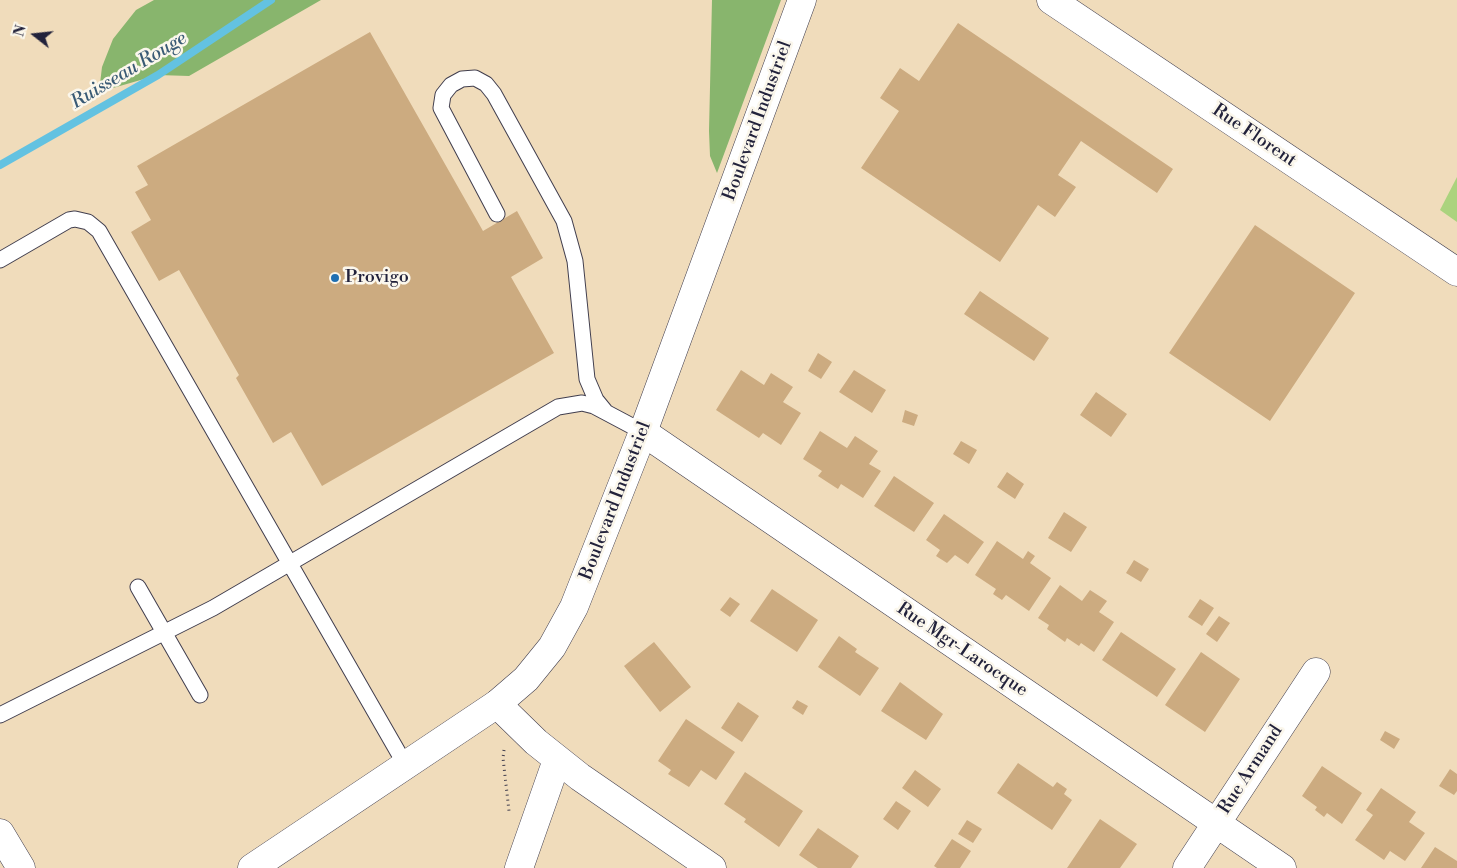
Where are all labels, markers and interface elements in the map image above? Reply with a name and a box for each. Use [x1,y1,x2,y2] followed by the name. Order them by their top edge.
[10,10,60,60] north arrow
[10,23,31,39] text: N
[67,27,191,115] water label: Ruisseau Rouge
[719,38,797,204] street label: Boulevard Industriel
[1208,100,1300,172] street label: Rue Florent
[345,267,409,289] place label: Provigo
[329,272,341,284] marker: Provigo
[576,419,656,583] street label: Boulevard Industriel
[892,598,1032,702] street label: Rue Mgr-Larocque
[1214,721,1288,819] street label: Rue Armand

